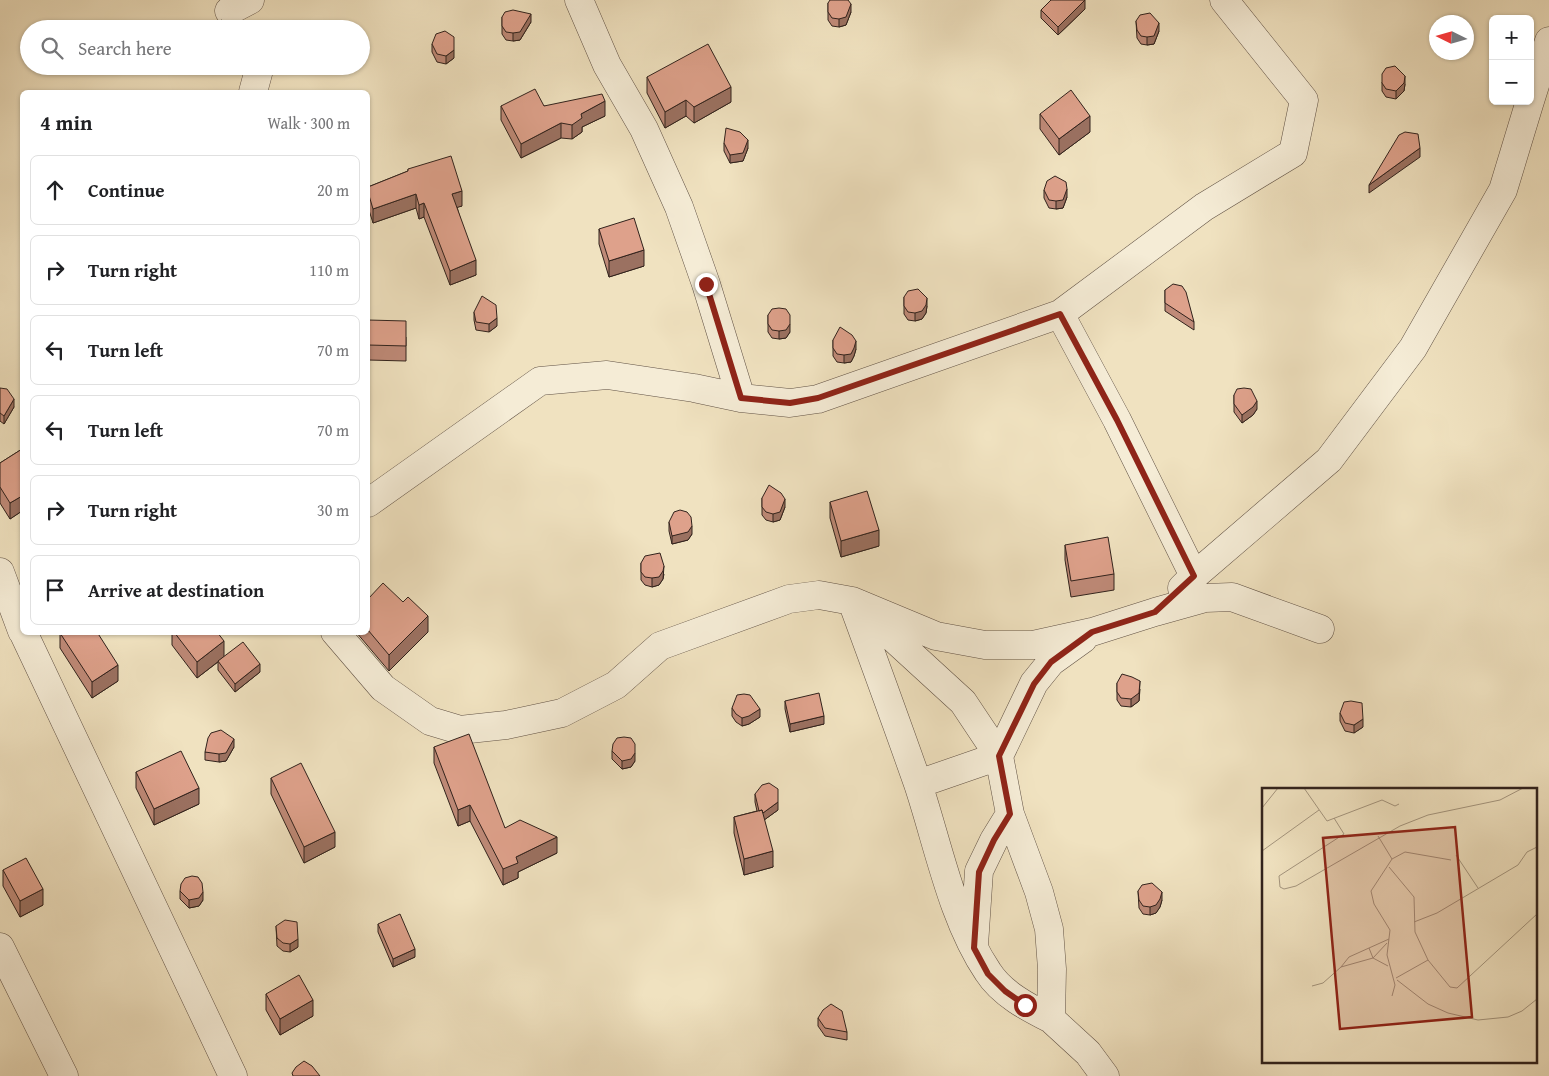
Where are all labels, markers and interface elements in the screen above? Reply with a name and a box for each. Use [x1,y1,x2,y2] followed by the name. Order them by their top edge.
[1429,15,1474,60] north arrow
[1489,15,1534,105] map controls
[1489,15,1534,60] button: +
[20,20,370,75] search box
[38,34,66,62] icon: search
[78,34,172,62] text: Search here
[1489,60,1534,105] button: −
[40,107,92,138] text: 4 min
[267,111,350,135] text: Walk · 300 m
[41,176,69,204] icon: ahead
[88,176,165,204] text: Continue
[317,178,349,202] text: 20 m
[41,256,69,284] icon: right
[88,256,177,284] text: Turn right
[309,258,349,282] text: 110 m
[695,273,718,296] route end
[41,336,69,364] icon: left
[88,336,163,364] text: Turn left
[317,338,349,362] text: 70 m
[41,416,69,444] icon: left
[88,416,163,444] text: Turn left
[317,418,349,442] text: 70 m
[41,496,69,524] icon: right
[88,496,177,524] text: Turn right
[317,498,349,522] text: 30 m
[41,576,69,604] icon: arrive
[88,576,264,604] text: Arrive at destination
[1262,788,1536,1064] inset map
[1014,994,1037,1017] route start

